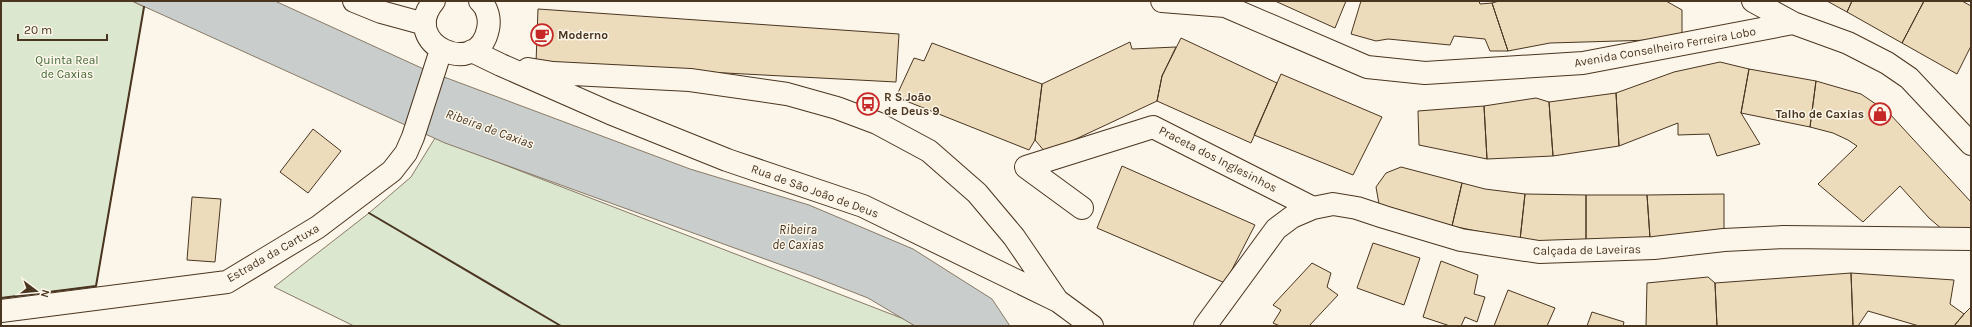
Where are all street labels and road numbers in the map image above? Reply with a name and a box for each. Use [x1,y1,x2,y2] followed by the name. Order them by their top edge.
[1573,24,1757,70] street label: Avenida Conselheiro Ferreira Lobo
[1157,123,1279,195] street label: Praceta dos Inglesinhos
[749,161,881,221] street label: Rua de São João de Deus
[224,221,322,285] street label: Estrada da Cartuxa
[1533,242,1641,258] street label: Calçada de Laveiras

